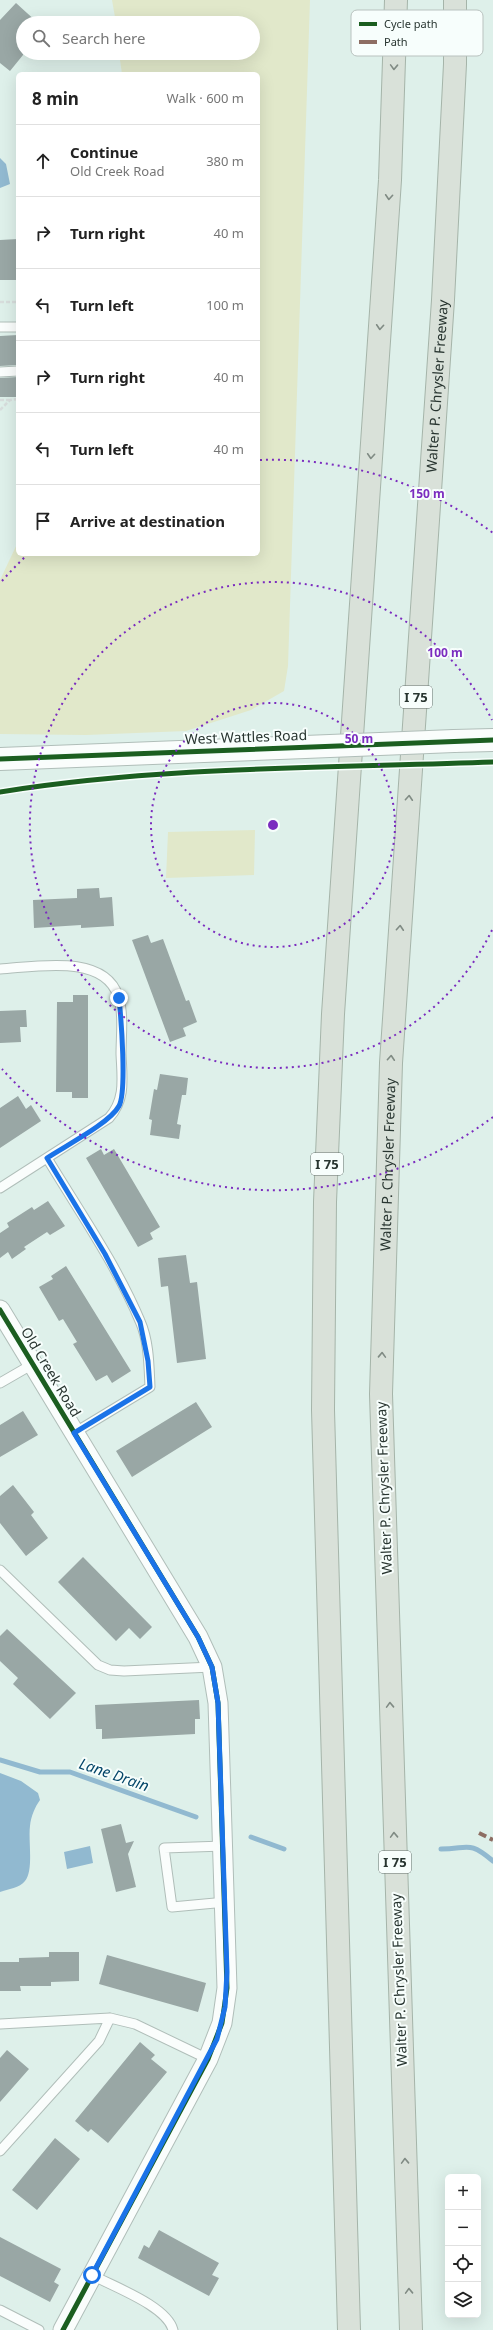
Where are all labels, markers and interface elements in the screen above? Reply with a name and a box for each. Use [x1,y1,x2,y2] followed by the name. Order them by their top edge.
[351,10,483,56] legend
[16,16,260,60] search box
[384,16,437,31] text: Cycle path
[30,27,52,49] icon: search
[62,28,145,48] text: Search here
[384,34,408,49] text: Path
[390,64,398,70] one-way arrow
[32,87,79,110] text: 8 min
[166,89,244,107] text: Walk · 600 m
[70,142,138,162] text: Continue
[32,150,54,172] icon: ahead
[206,152,244,170] text: 380 m
[70,162,164,180] text: Old Creek Road
[384,194,393,200] one-way arrow
[32,222,54,244] icon: right
[70,223,145,243] text: Turn right
[214,224,244,242] text: 40 m
[32,294,54,316] icon: left
[70,295,134,315] text: Turn left
[206,296,244,314] text: 100 m
[421,298,452,473] street label: Walter P. Chrysler Freeway
[376,324,385,330] one-way arrow
[32,366,54,388] icon: right
[70,367,145,387] text: Turn right
[214,368,244,386] text: 40 m
[32,438,54,460] icon: left
[70,439,134,459] text: Turn left
[214,440,244,458] text: 40 m
[367,453,376,459] one-way arrow
[409,485,445,502] text: 150 m
[32,510,54,532] icon: arrive
[70,511,225,531] text: Arrive at destination
[427,644,463,661] text: 100 m
[400,686,432,708] road number: I 75
[185,725,307,748] street label: West Wattles Road
[345,730,373,747] text: 50 m
[405,795,414,801] one-way arrow
[266,818,280,832] centre of rings
[396,925,405,931] one-way arrow
[110,989,128,1007] route end
[387,1055,396,1061] one-way arrow
[375,1077,400,1251] street label: Walter P. Chrysler Freeway
[311,1153,343,1175] road number: I 75
[17,1323,86,1420] street label: Old Creek Road
[377,1352,386,1358] one-way arrow
[371,1400,396,1575] street label: Walter P. Chrysler Freeway
[386,1702,395,1708] one-way arrow
[77,1753,152,1795] water label: Lane Drain
[390,1832,399,1838] one-way arrow
[379,1851,411,1873] road number: I 75
[386,1892,411,2067] street label: Walter P. Chrysler Freeway
[401,2158,409,2164] one-way arrow
[445,2174,481,2318] map controls
[445,2174,481,2210] button: +
[445,2210,481,2246] button: −
[445,2246,481,2282] button: locate
[83,2266,101,2284] route start
[445,2282,481,2318] button: layers
[405,2288,414,2294] one-way arrow

